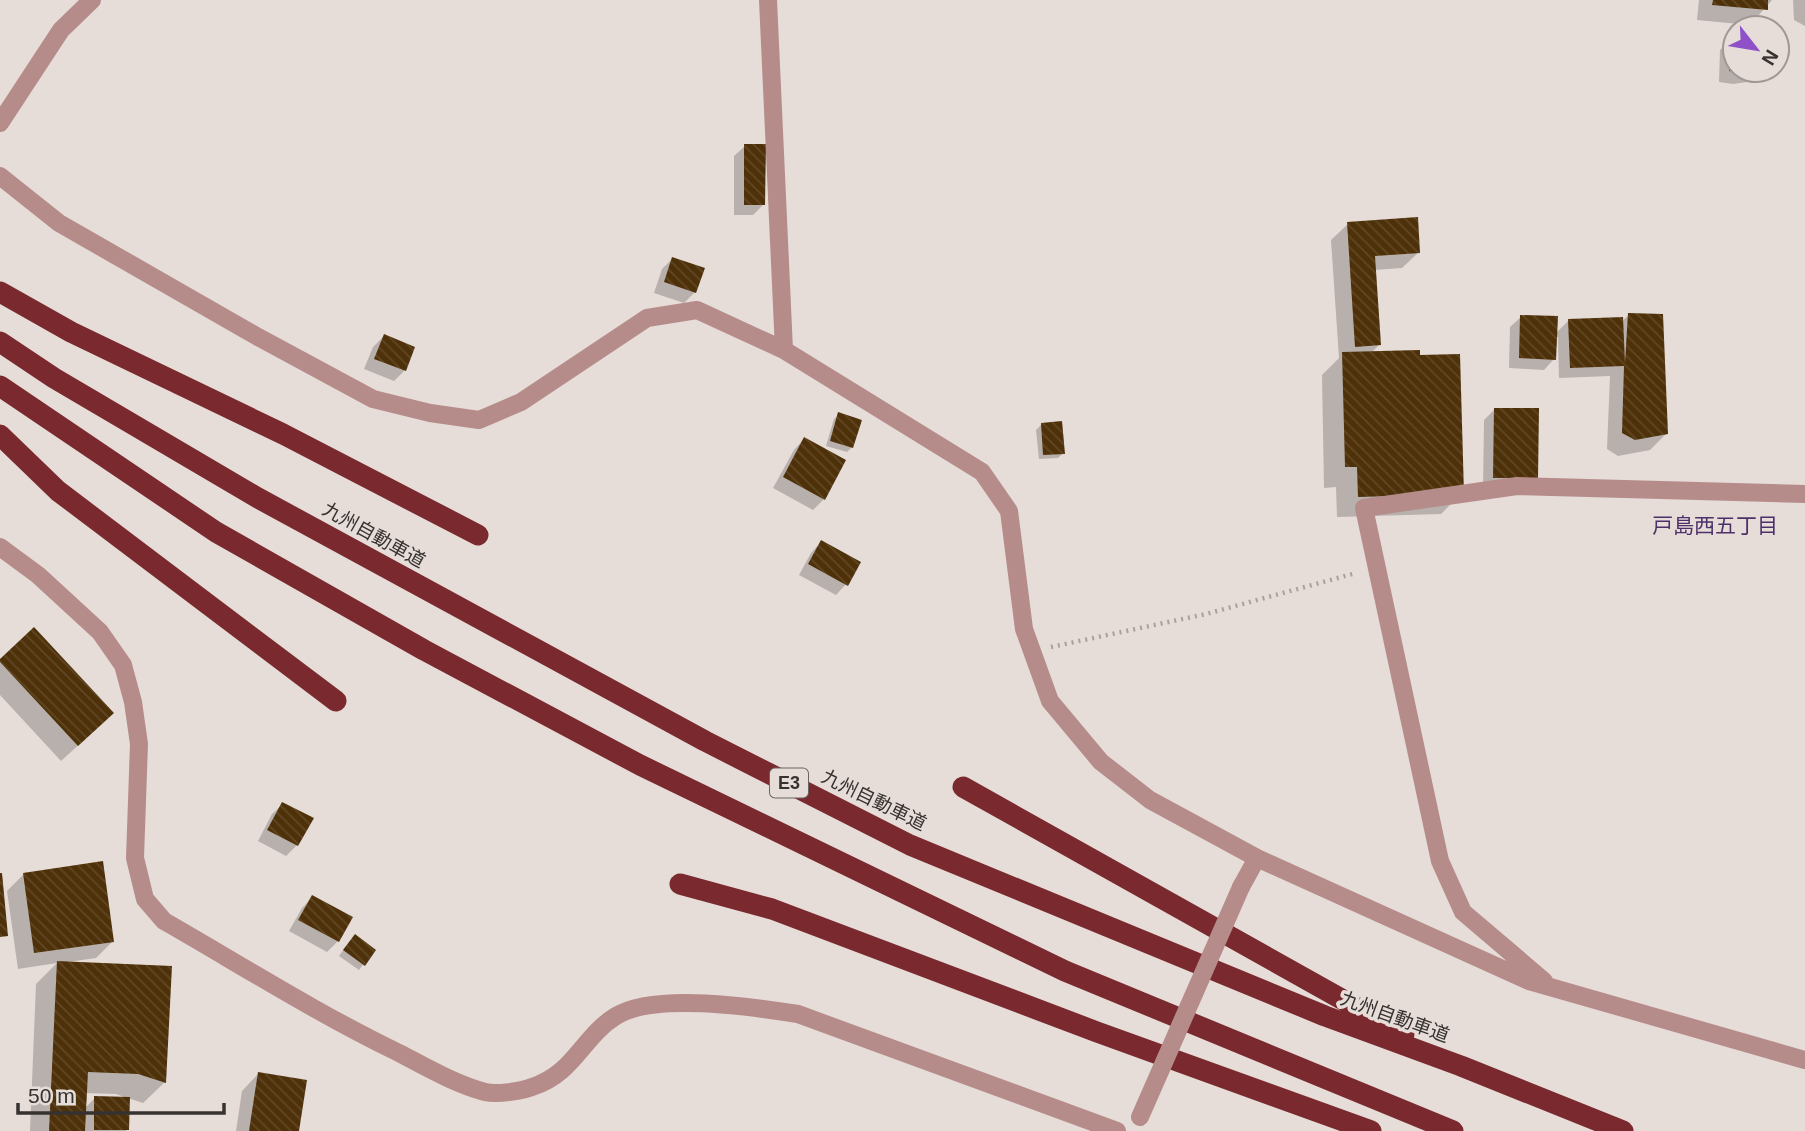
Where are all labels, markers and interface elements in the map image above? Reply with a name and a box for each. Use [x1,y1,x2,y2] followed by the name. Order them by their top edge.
[1721,14,1791,84] north arrow
[1758,46,1783,69] text: N
[319,498,429,572] street label: 九州自動車道
[1652,514,1778,537] district label: 戸島西五丁目
[818,766,930,834] street label: 九州自動車道
[770,768,808,798] road number: E3
[1338,988,1452,1046] street label: 九州自動車道
[18,1072,224,1116] scale bar
[28,1084,75,1107] text: 50 m

